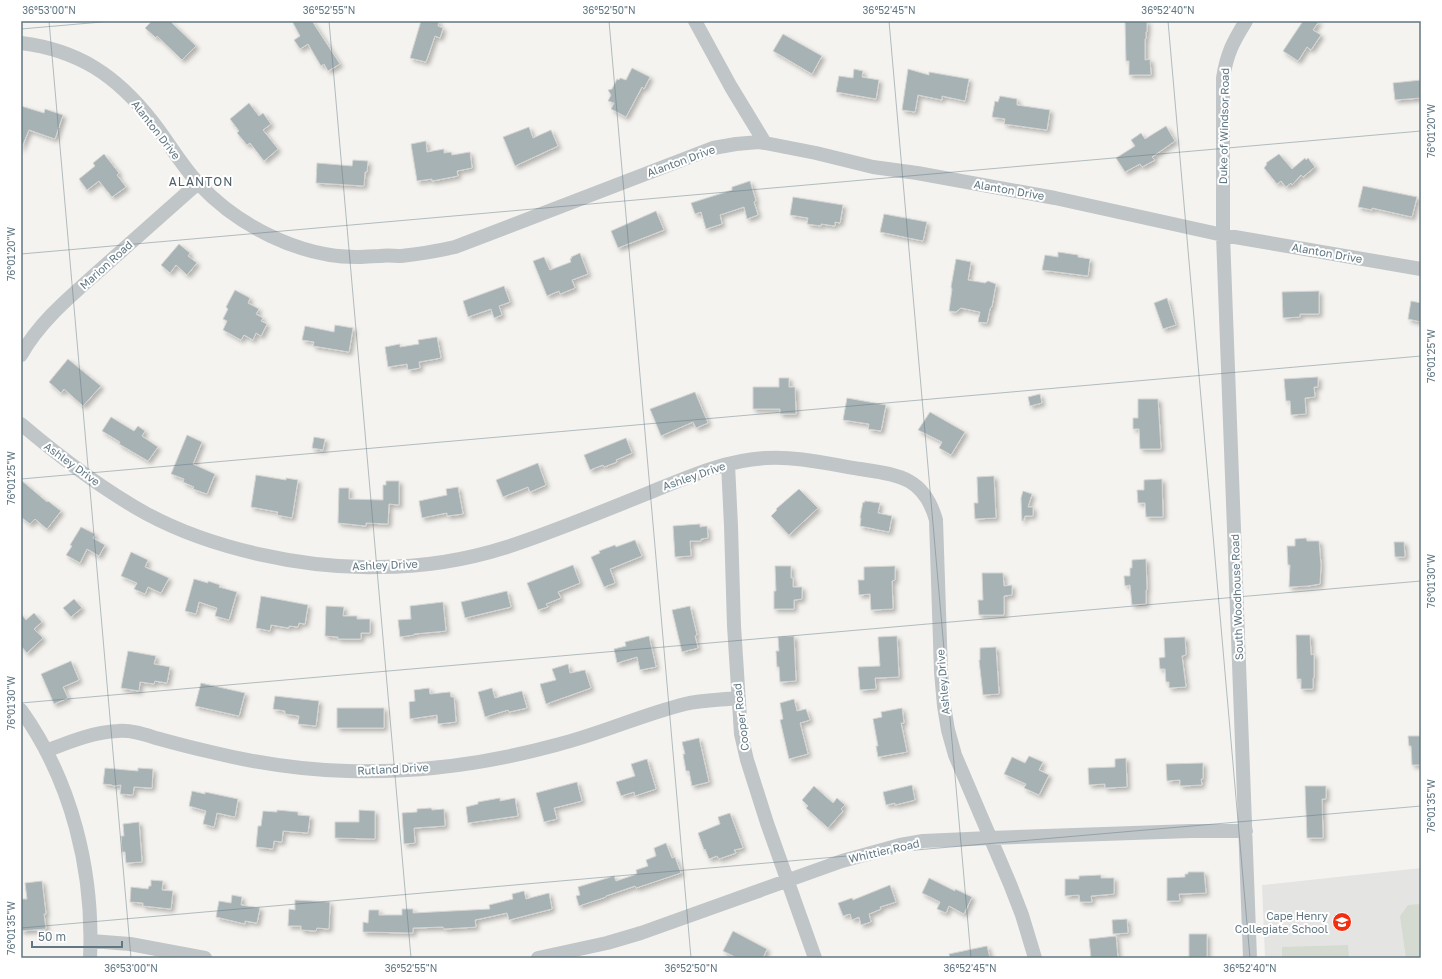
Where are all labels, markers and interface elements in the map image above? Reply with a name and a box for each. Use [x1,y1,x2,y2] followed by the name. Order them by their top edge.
[22,4,76,16] text: 36°53'00"N
[303,4,355,16] text: 36°52'55"N
[582,4,636,16] text: 36°52'50"N
[863,4,916,16] text: 36°52'45"N
[1141,4,1195,16] text: 36°52'40"N
[1216,68,1231,184] street label: Duke of Windsor Road
[129,98,183,162] street label: Alanton Drive
[1425,104,1437,158] text: 76°01'20"W
[645,142,717,179] street label: Alanton Drive
[169,174,233,189] district label: ALANTON
[973,177,1045,202] street label: Alanton Drive
[5,227,17,281] text: 76°01'20"W
[77,238,135,292] street label: Marion Road
[1291,240,1363,265] street label: Alanton Drive
[1425,329,1437,383] text: 76°01'25"W
[42,439,103,488] street label: Ashley Drive
[5,451,17,505] text: 76°01'25"W
[661,459,727,492] street label: Ashley Drive
[1228,534,1245,660] street label: South Woodhouse Road
[1425,553,1437,608] text: 76°01'30"W
[352,557,418,572] street label: Ashley Drive
[933,649,952,715] street label: Ashley Drive
[5,675,17,730] text: 76°01'30"W
[730,683,751,752] street label: Cooper Road
[357,760,429,777] street label: Rutland Drive
[1425,779,1437,833] text: 76°01'35"W
[847,836,921,865] street label: Whittier Road
[5,901,17,955] text: 76°01'35"W
[1235,909,1328,935] place label: Cape Henry Collegiate School
[1331,911,1353,933] school or university icon: Cape Henry Collegiate School
[32,923,122,949] scale bar
[38,929,66,944] text: 50 m
[104,962,158,974] text: 36°53'00"N
[385,962,437,974] text: 36°52'55"N
[664,962,718,974] text: 36°52'50"N
[944,962,997,974] text: 36°52'45"N
[1223,962,1277,974] text: 36°52'40"N

